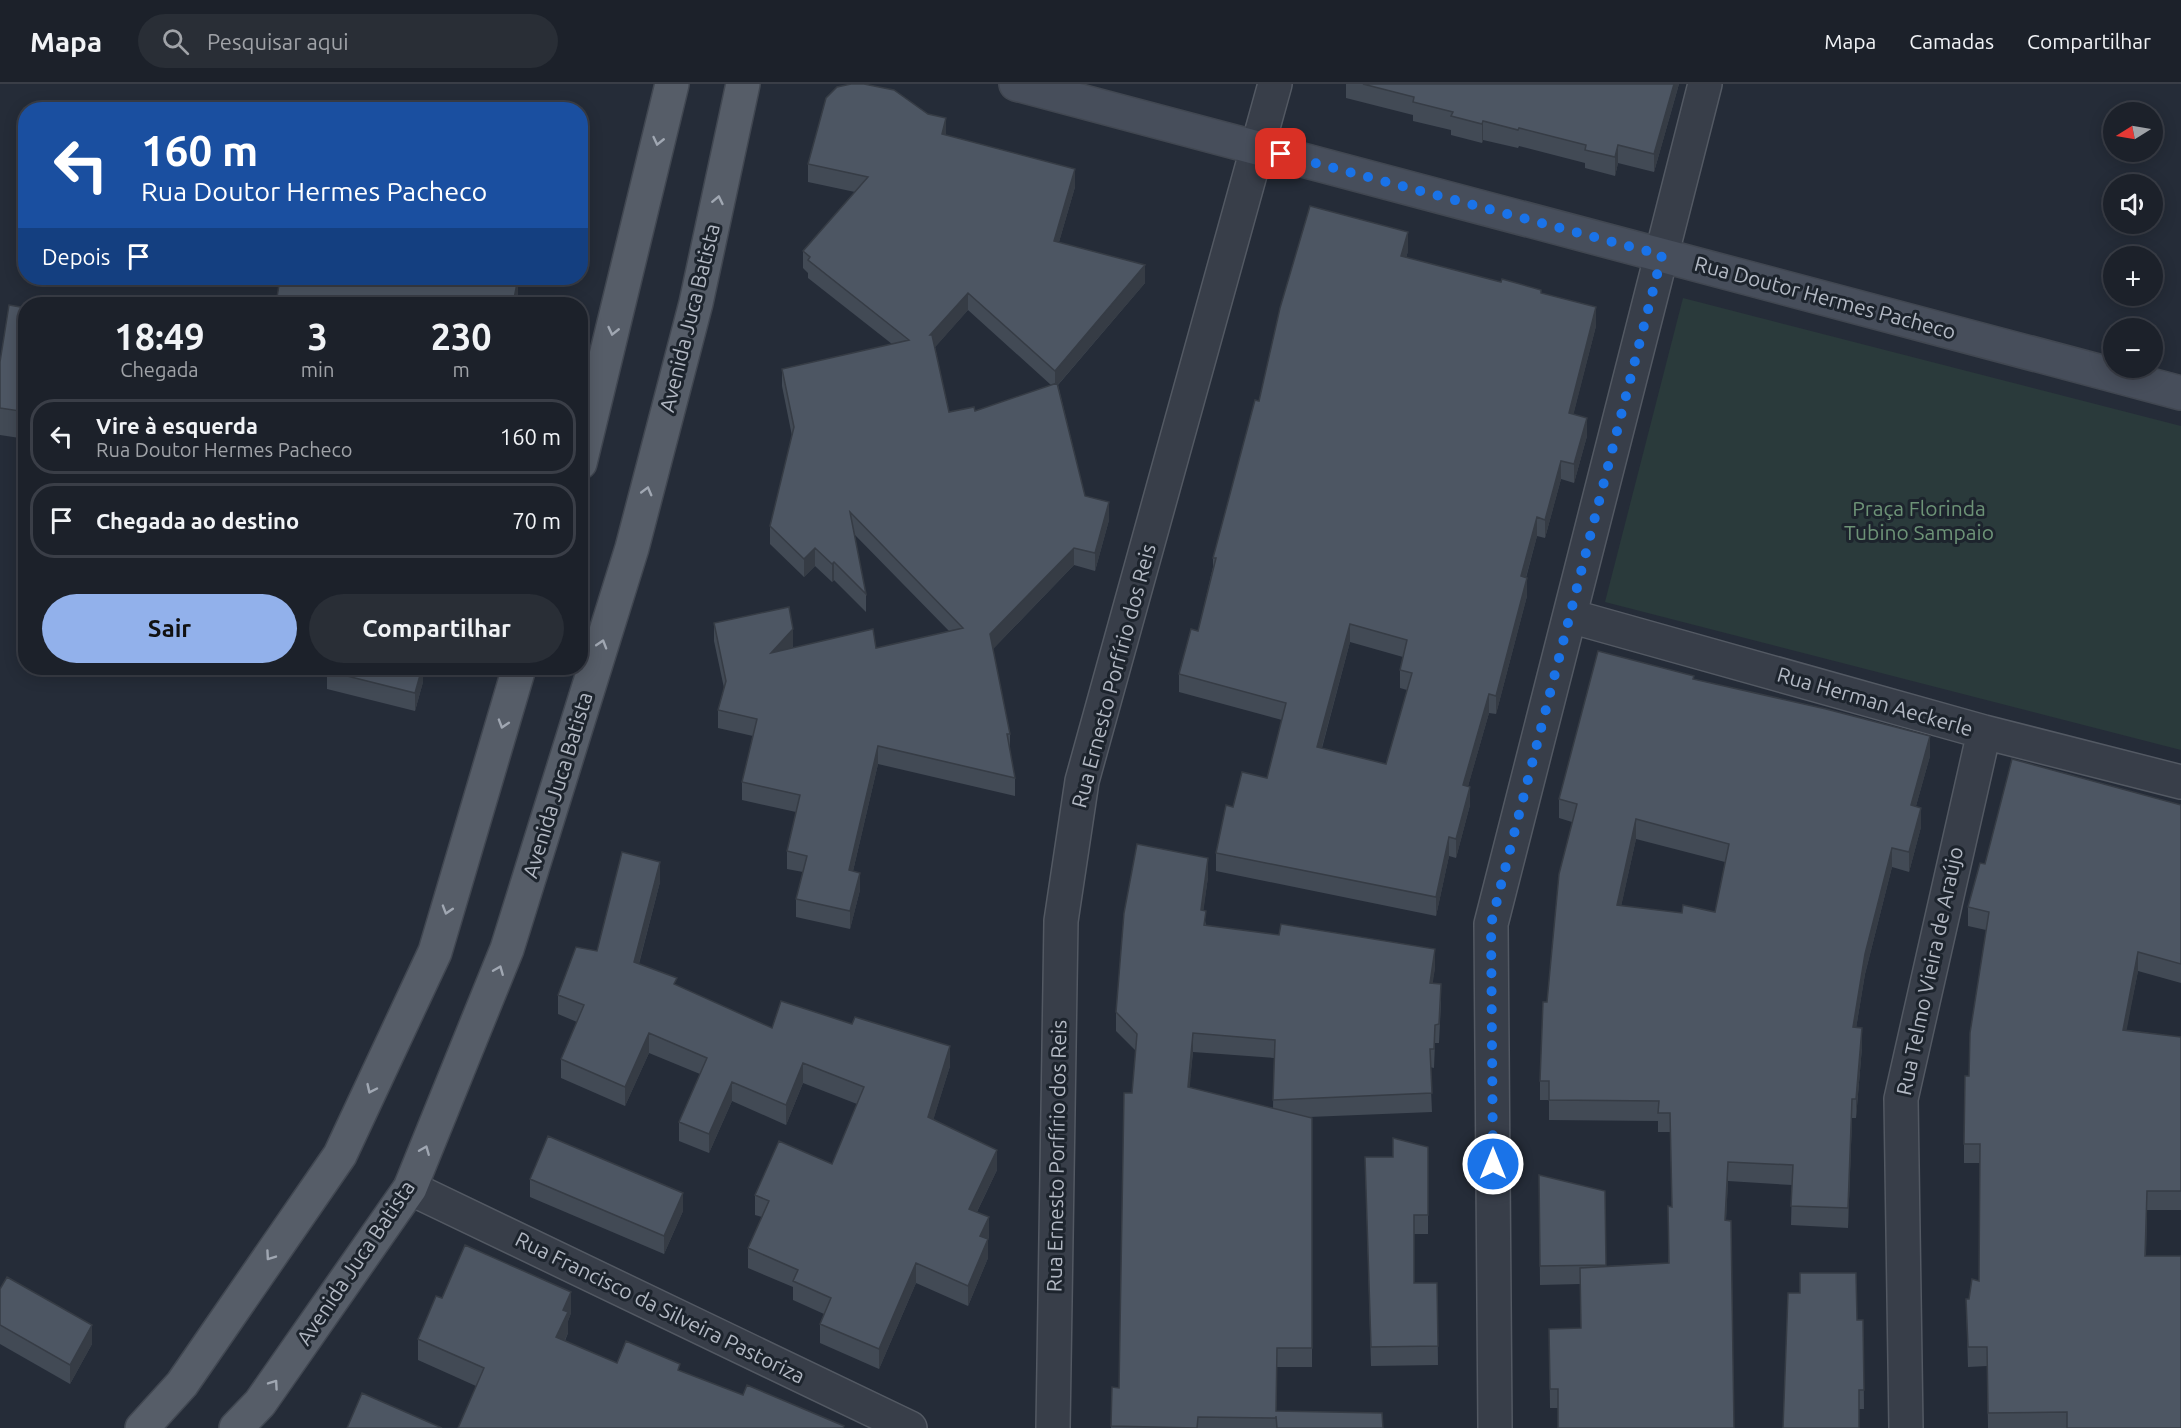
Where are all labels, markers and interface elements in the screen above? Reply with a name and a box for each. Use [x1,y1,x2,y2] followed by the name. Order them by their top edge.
[138,14,558,68] search box
[159,25,192,58] icon: search
[30,26,102,57] text: Mapa
[207,29,349,54] text: Pesquisar aqui
[1824,29,1876,53] text: Mapa
[1909,29,1994,53] text: Camadas
[2027,29,2151,53] text: Compartilhar
[2103,102,2163,162] north arrow
[2103,102,2163,378] map controls
[42,126,120,204] icon: left
[141,127,258,174] text: 160 m
[1255,128,1306,179] pin
[653,136,666,146] one-way arrow
[1264,137,1297,170] icon: arrive
[2103,174,2163,234] button: sound
[141,176,487,206] text: Rua Doutor Hermes Pacheco
[711,195,724,205] one-way arrow
[654,221,724,414] street label: Avenida Juca Batista
[122,240,155,273] icon: arrive
[42,244,110,269] text: Depois
[2103,246,2163,306] button: +
[1692,251,1958,343] street label: Rua Doutor Hermes Pacheco
[114,316,204,357] text: 18:49
[307,316,328,357] text: 3
[431,316,492,357] text: 230
[2103,318,2163,378] button: −
[608,325,621,335] one-way arrow
[120,358,199,381] text: Chegada
[301,358,334,381] text: min
[453,358,470,381] text: m
[96,413,258,438] text: Vire à esquerda
[45,420,78,453] icon: left
[500,424,561,449] text: 160 m
[96,438,353,461] text: Rua Doutor Hermes Pacheco
[639,486,652,496] one-way arrow
[1844,496,1994,544] park label: Praça Florinda Tubino Sampaio
[45,504,78,537] icon: arrive
[96,508,299,533] text: Chegada ao destino
[512,508,561,533] text: 70 m
[1066,541,1160,810] street label: Rua Ernesto Porfírio dos Reis
[42,594,297,663] button: Sair
[309,594,564,663] button: Compartilhar
[595,639,607,650] one-way arrow
[1775,662,1976,740] street label: Rua Herman Aeckerle
[517,689,597,881] street label: Avenida Juca Batista
[498,718,510,729] one-way arrow
[1891,844,1967,1097] street label: Rua Telmo Vieira de Araújo
[442,905,454,915] one-way arrow
[492,965,504,976] one-way arrow
[1042,1020,1070,1292] street label: Rua Ernesto Porfírio dos Reis
[366,1083,378,1094] one-way arrow
[1461,1132,1525,1196] position arrow
[418,1145,430,1156] one-way arrow
[291,1176,419,1349] street label: Avenida Juca Batista
[512,1226,809,1388] street label: Rua Francisco da Silveira Pastoriza
[266,1249,277,1260] one-way arrow
[267,1379,278,1390] one-way arrow

